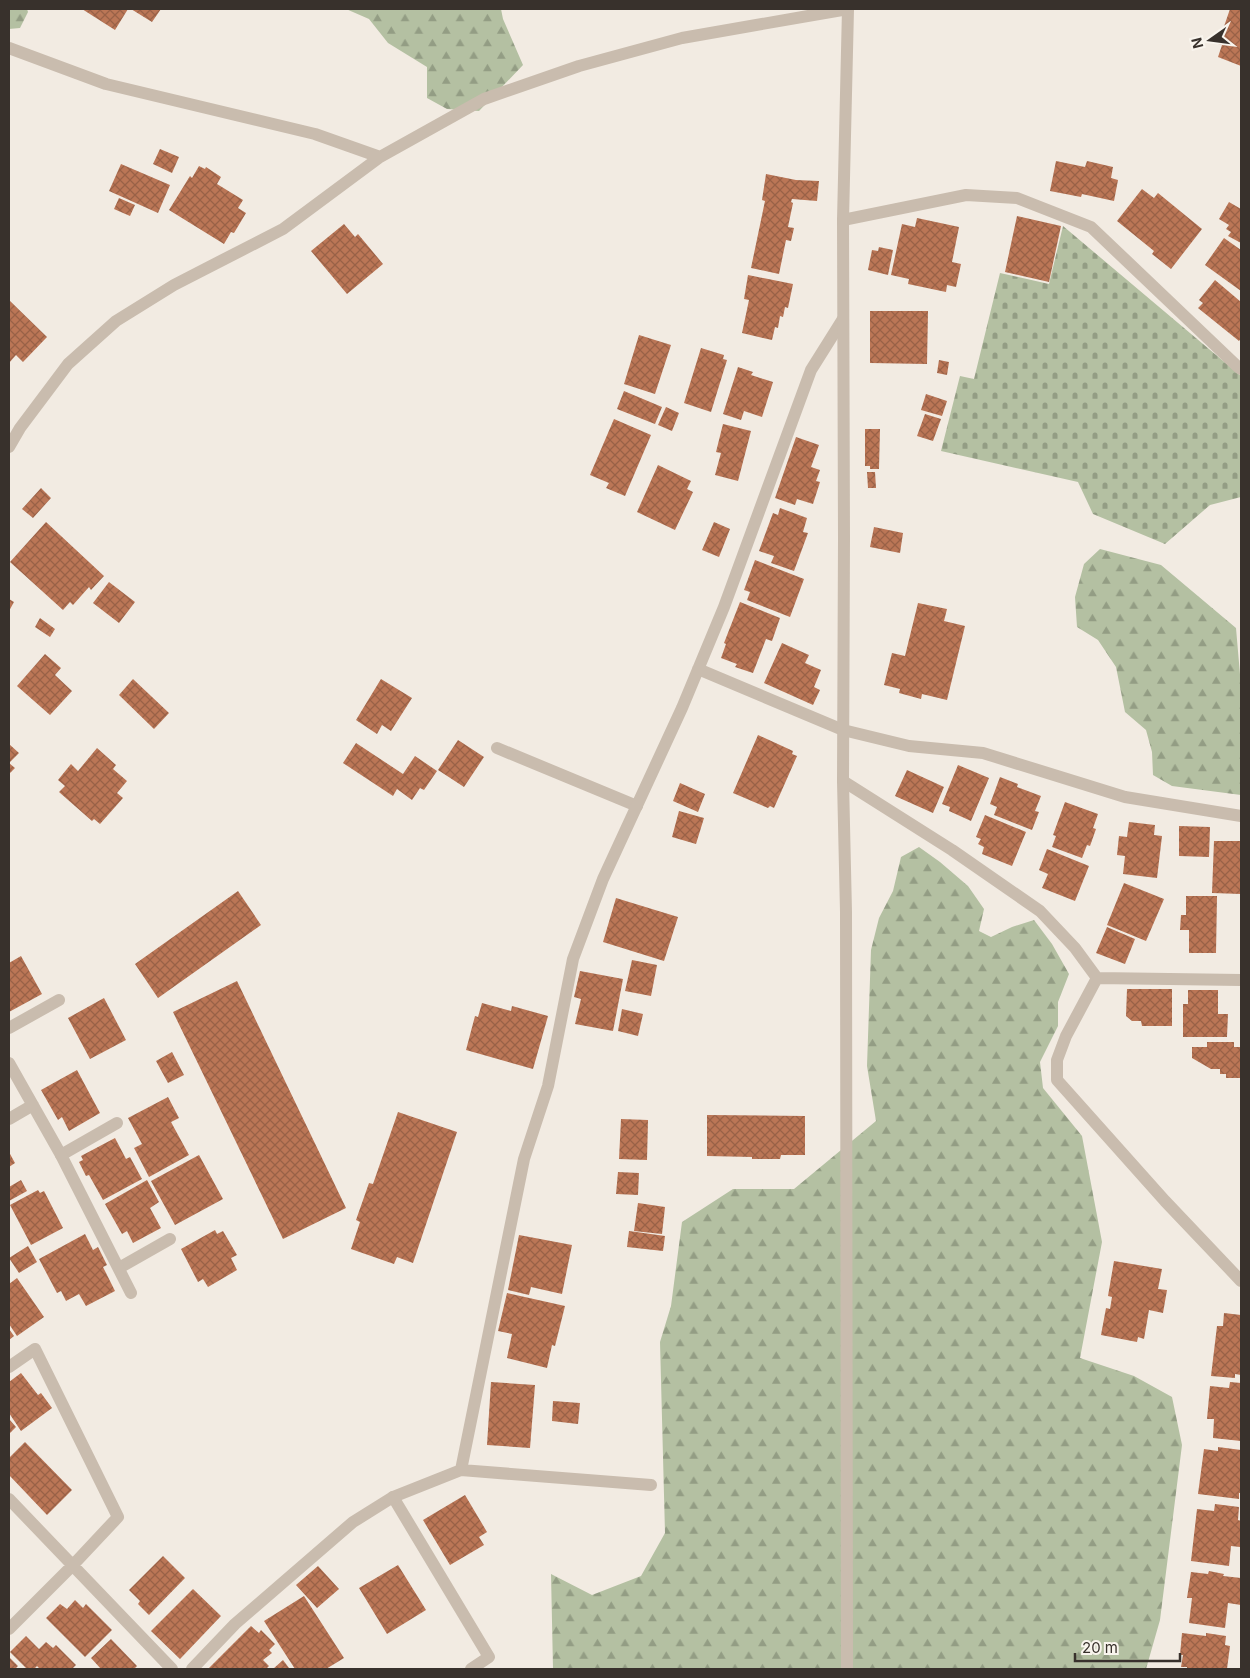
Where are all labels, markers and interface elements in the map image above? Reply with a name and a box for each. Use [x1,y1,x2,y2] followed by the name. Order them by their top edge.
[1185,15,1235,65] north arrow
[1187,36,1206,50] text: N
[1075,1630,1180,1662] scale bar
[1082,1638,1118,1657] text: 20 m

